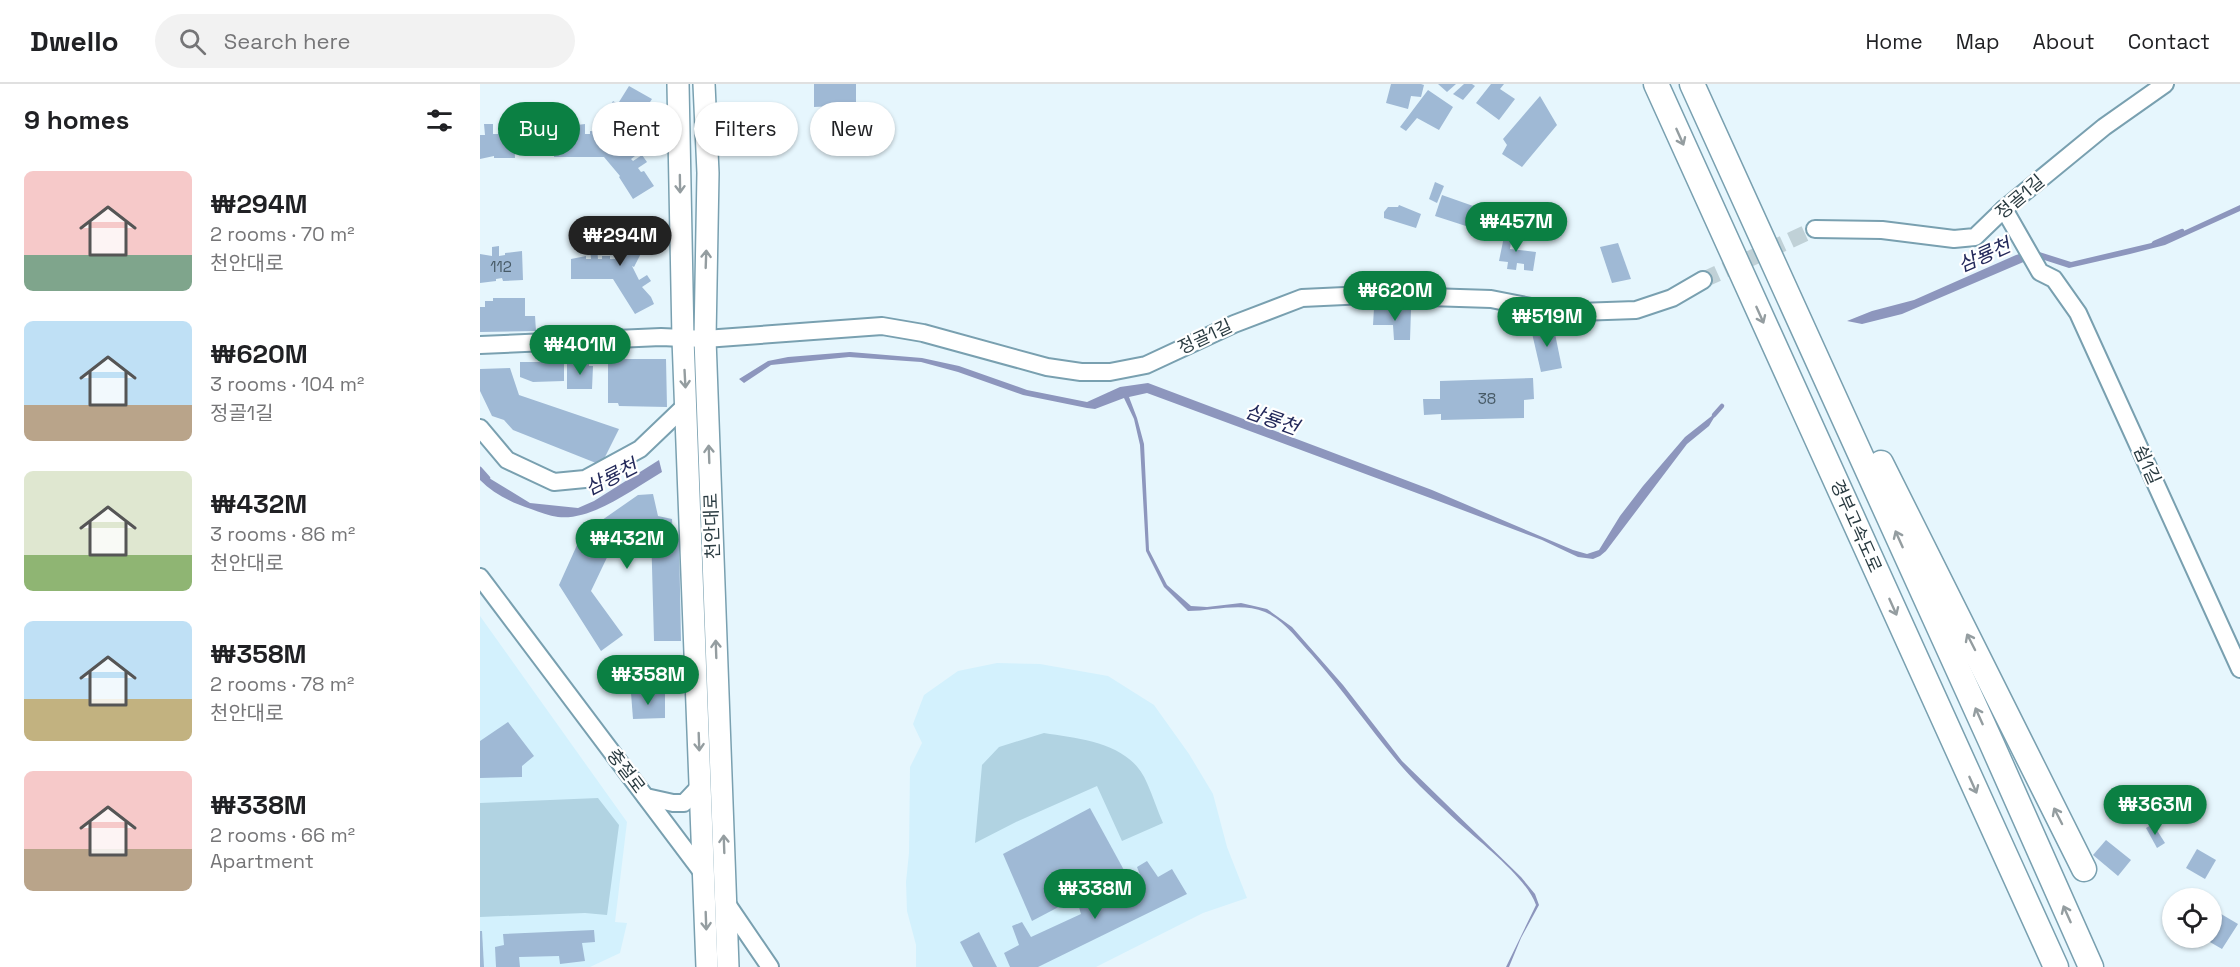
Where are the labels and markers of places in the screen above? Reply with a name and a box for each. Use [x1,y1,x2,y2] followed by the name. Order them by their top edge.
[1474,202,1558,253] pin: ₩457M
[578,216,662,267] pin: ₩294M
[1353,271,1437,322] pin: ₩620M
[1505,297,1589,348] pin: ₩519M
[538,325,622,376] pin: ₩401M
[585,519,669,570] pin: ₩432M
[606,655,690,706] pin: ₩358M
[2113,785,2197,836] pin: ₩363M
[1053,869,1137,920] pin: ₩338M

